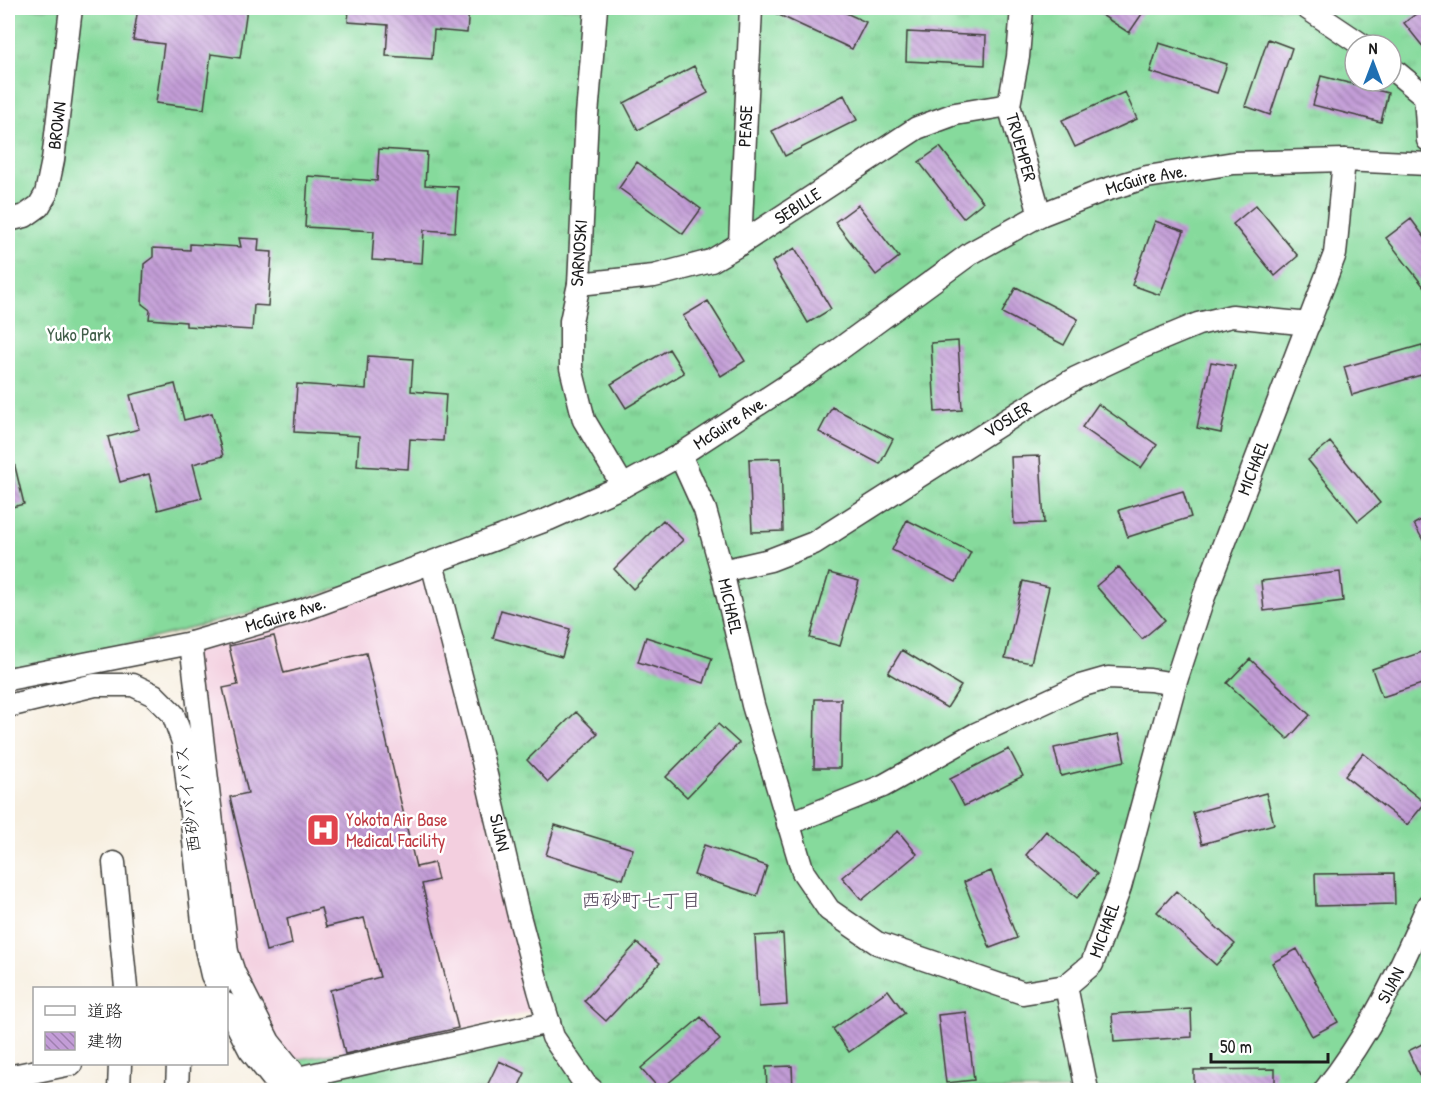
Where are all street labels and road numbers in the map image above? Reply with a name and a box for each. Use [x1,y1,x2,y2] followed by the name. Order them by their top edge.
[41,100,72,151] street label: BROWN
[732,105,758,148] street label: PEASE
[1000,110,1043,184] street label: TRUEMPER
[1102,158,1189,201] street label: McGuire Ave.
[769,181,826,230] street label: SEBILLE
[564,219,593,287] street label: SARNOSKI
[688,389,771,455] street label: McGuire Ave.
[979,395,1036,444] street label: VOSLER
[1231,436,1275,499] street label: MICHAEL
[712,576,749,637] street label: MICHAEL
[242,590,329,638] street label: McGuire Ave.
[169,744,206,854] street label: 西砂バイパス
[484,811,516,854] street label: SIJAN
[1082,899,1125,961] street label: MICHAEL
[1371,963,1410,1008] street label: SIJAN

